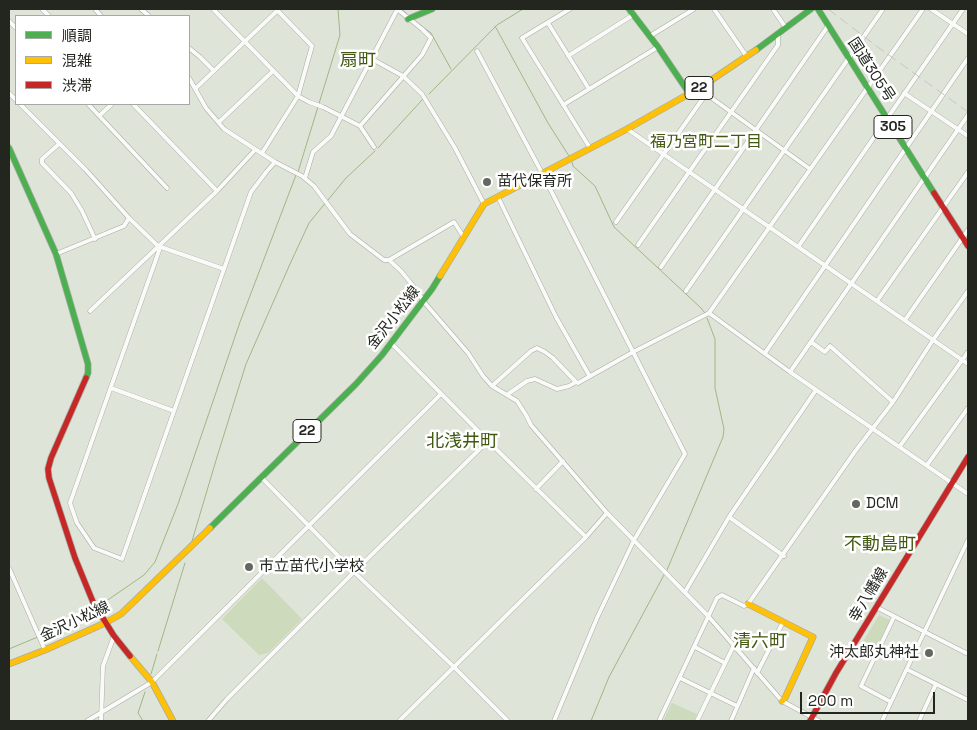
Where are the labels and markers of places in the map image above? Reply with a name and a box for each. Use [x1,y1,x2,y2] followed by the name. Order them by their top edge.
[497,173,572,191] place label: 苗代保育所
[481,176,493,188] marker: 苗代保育所
[866,495,899,513] place label: DCM
[850,498,862,510] marker: DCM
[259,558,364,576] place label: 市立苗代小学校
[243,561,255,573] marker: 市立苗代小学校
[829,644,919,662] place label: 沖太郎丸神社
[923,647,935,659] marker: 沖太郎丸神社

